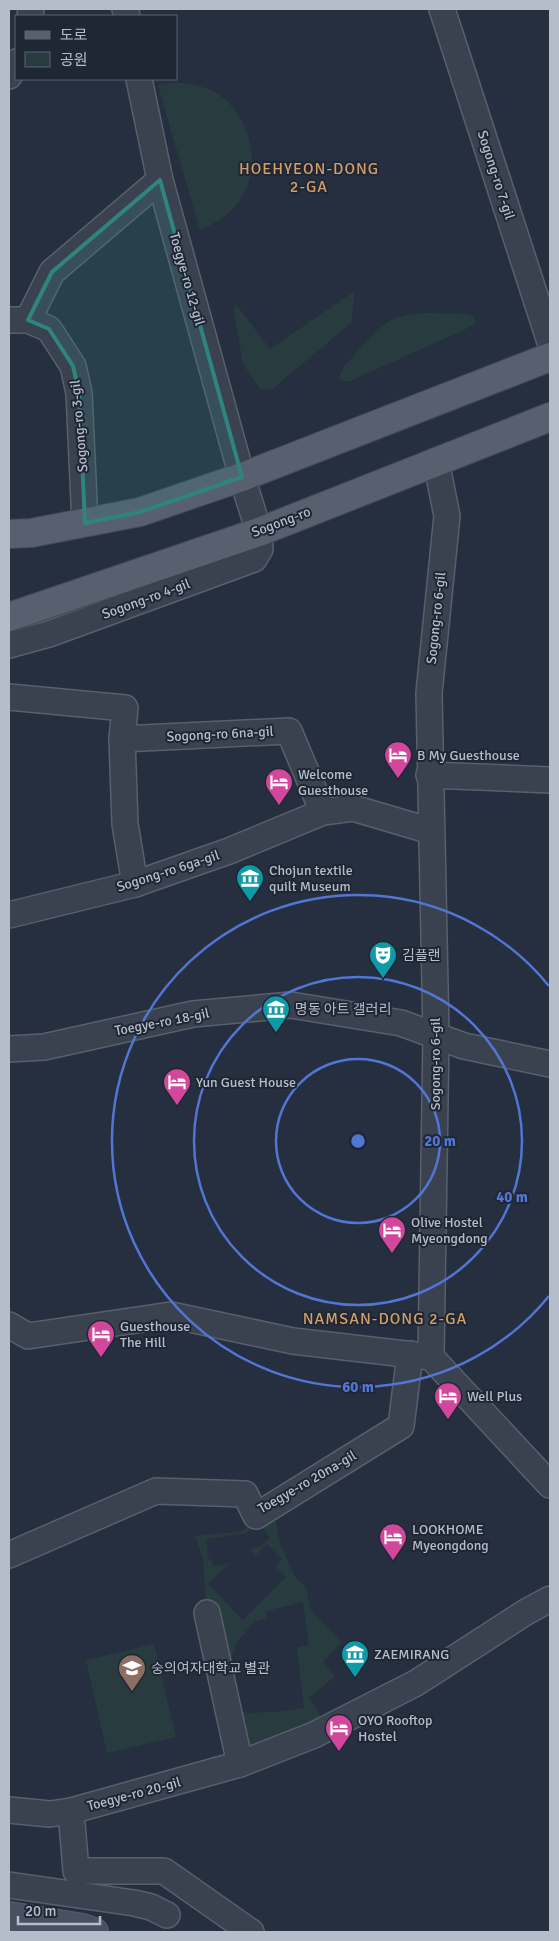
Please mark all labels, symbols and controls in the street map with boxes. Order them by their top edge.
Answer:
legend [15,15,178,80]
text: 도로 [60,26,88,44]
text: 공원 [60,51,88,69]
street label: Sogong-ro 7-gil [474,128,518,222]
district label: HOEHYEON-DONG 2-GA [239,159,379,197]
street label: Toegye-ro 12-gil [166,230,208,328]
street label: Sogong-ro 3-gil [66,379,92,473]
street label: Sogong-ro [249,503,313,541]
street label: Sogong-ro 6-gil [423,571,449,665]
street label: Sogong-ro 4-gil [100,575,192,623]
street label: Sogong-ro 6na-gil [166,723,274,745]
hotel icon: B My Guesthouse [383,740,413,779]
place label: B My Guesthouse [417,747,520,764]
place label: Welcome Guesthouse [298,766,368,799]
hotel icon: Welcome Guesthouse [264,767,294,806]
street label: Sogong-ro 6ga-gil [114,846,222,896]
place label: Chojun textile quilt Museum [269,862,353,895]
museum icon: Chojun textile quilt Museum [235,863,265,902]
theatre icon: 김플랜 [368,940,398,979]
place label: 김플랜 [402,947,441,964]
museum icon: 명동 아트 갤러리 [261,994,291,1033]
place label: 명동 아트 갤러리 [295,1001,391,1018]
street label: Toegye-ro 18-gil [113,1004,211,1040]
street label: Sogong-ro 6-gil [427,1018,444,1110]
hotel icon: Yun Guest House [162,1067,192,1106]
place label: Yun Guest House [196,1074,296,1091]
centre of rings [349,1132,367,1150]
text: 20 m [424,1132,456,1150]
text: 40 m [496,1188,528,1206]
place label: Olive Hostel Myeongdong [411,1214,488,1247]
hotel icon: Olive Hostel Myeongdong [377,1215,407,1254]
district label: NAMSAN-DONG 2-GA [303,1309,467,1329]
place label: Guesthouse The Hill [120,1318,190,1351]
hotel icon: Guesthouse The Hill [86,1319,116,1358]
text: 60 m [342,1378,374,1396]
hotel icon: Well Plus [433,1381,463,1420]
place label: Well Plus [467,1388,522,1405]
street label: Toegye-ro 20na-gil [255,1447,359,1517]
place label: LOOKHOME Myeongdong [412,1521,489,1554]
hotel icon: LOOKHOME Myeongdong [378,1522,408,1561]
museum icon: ZAEMIRANG [340,1639,370,1678]
place label: ZAEMIRANG [374,1646,449,1663]
school or university icon: 숭의여자대학교 별관 [117,1653,147,1692]
place label: 숭의여자대학교 별관 [151,1660,270,1677]
place label: OYO Rooftop Hostel [358,1712,432,1745]
hotel icon: OYO Rooftop Hostel [324,1713,354,1752]
street label: Toegye-ro 20-gil [85,1773,183,1815]
scale bar [18,1894,100,1926]
text: 20 m [25,1902,56,1920]

